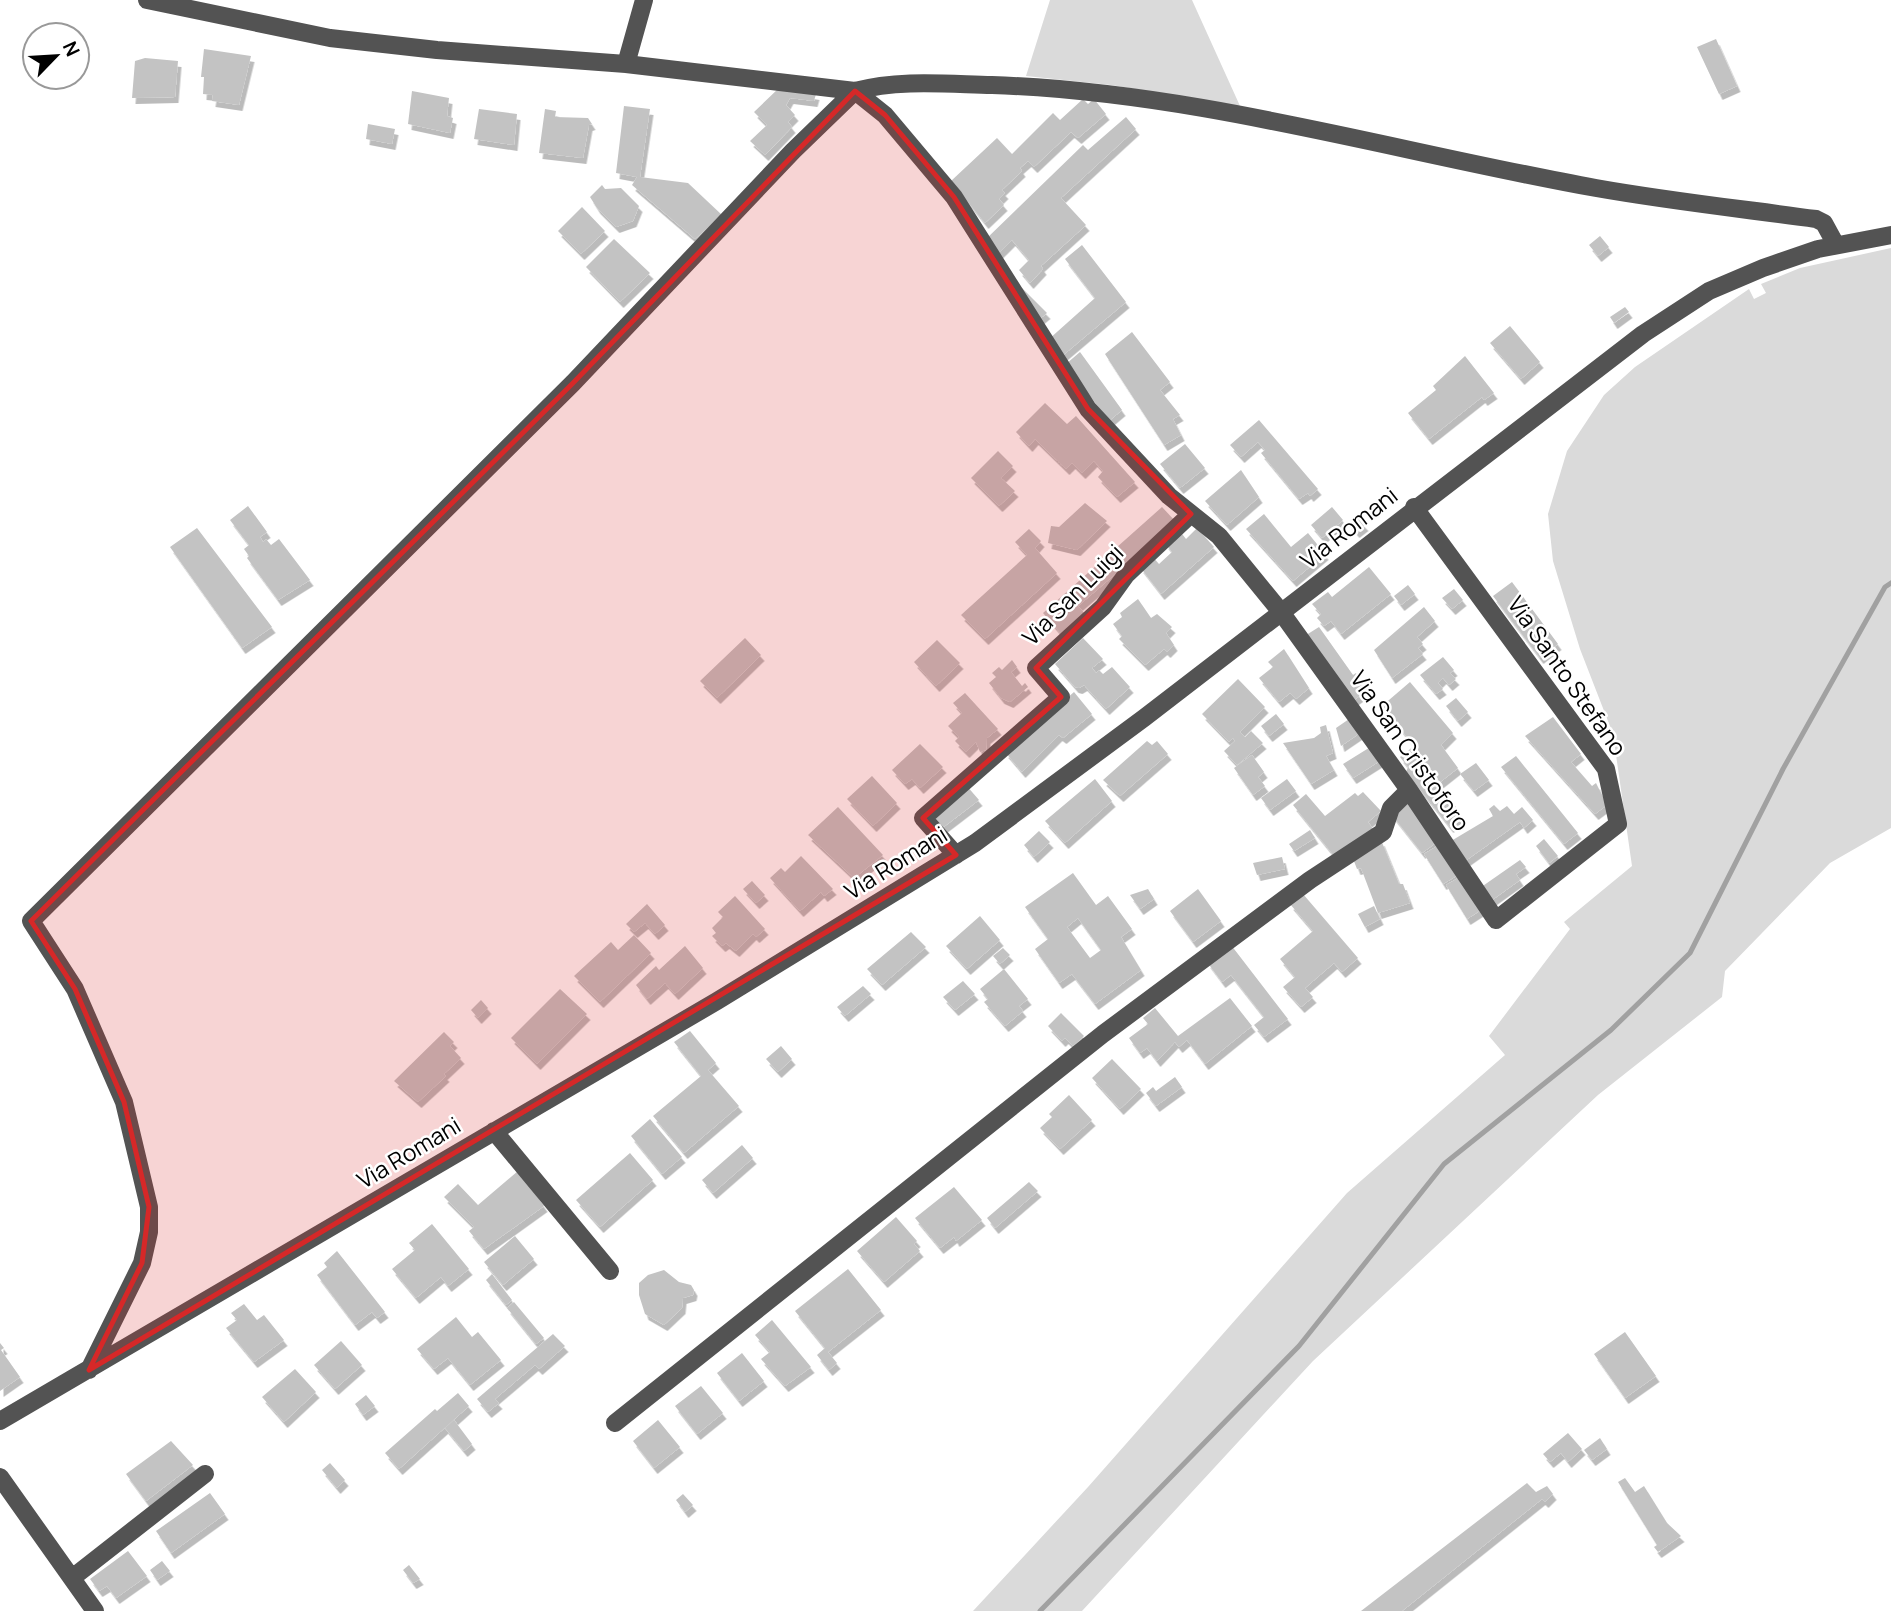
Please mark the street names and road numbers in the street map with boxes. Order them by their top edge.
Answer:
street label: Via Romani [1293,479,1404,575]
street label: Via San Luigi [1015,537,1130,652]
street label: Via Santo Stefano [1501,589,1635,762]
street label: Via San Cristoforo [1344,664,1478,837]
street label: Via Romani [838,818,953,906]
street label: Via Romani [351,1109,466,1196]

